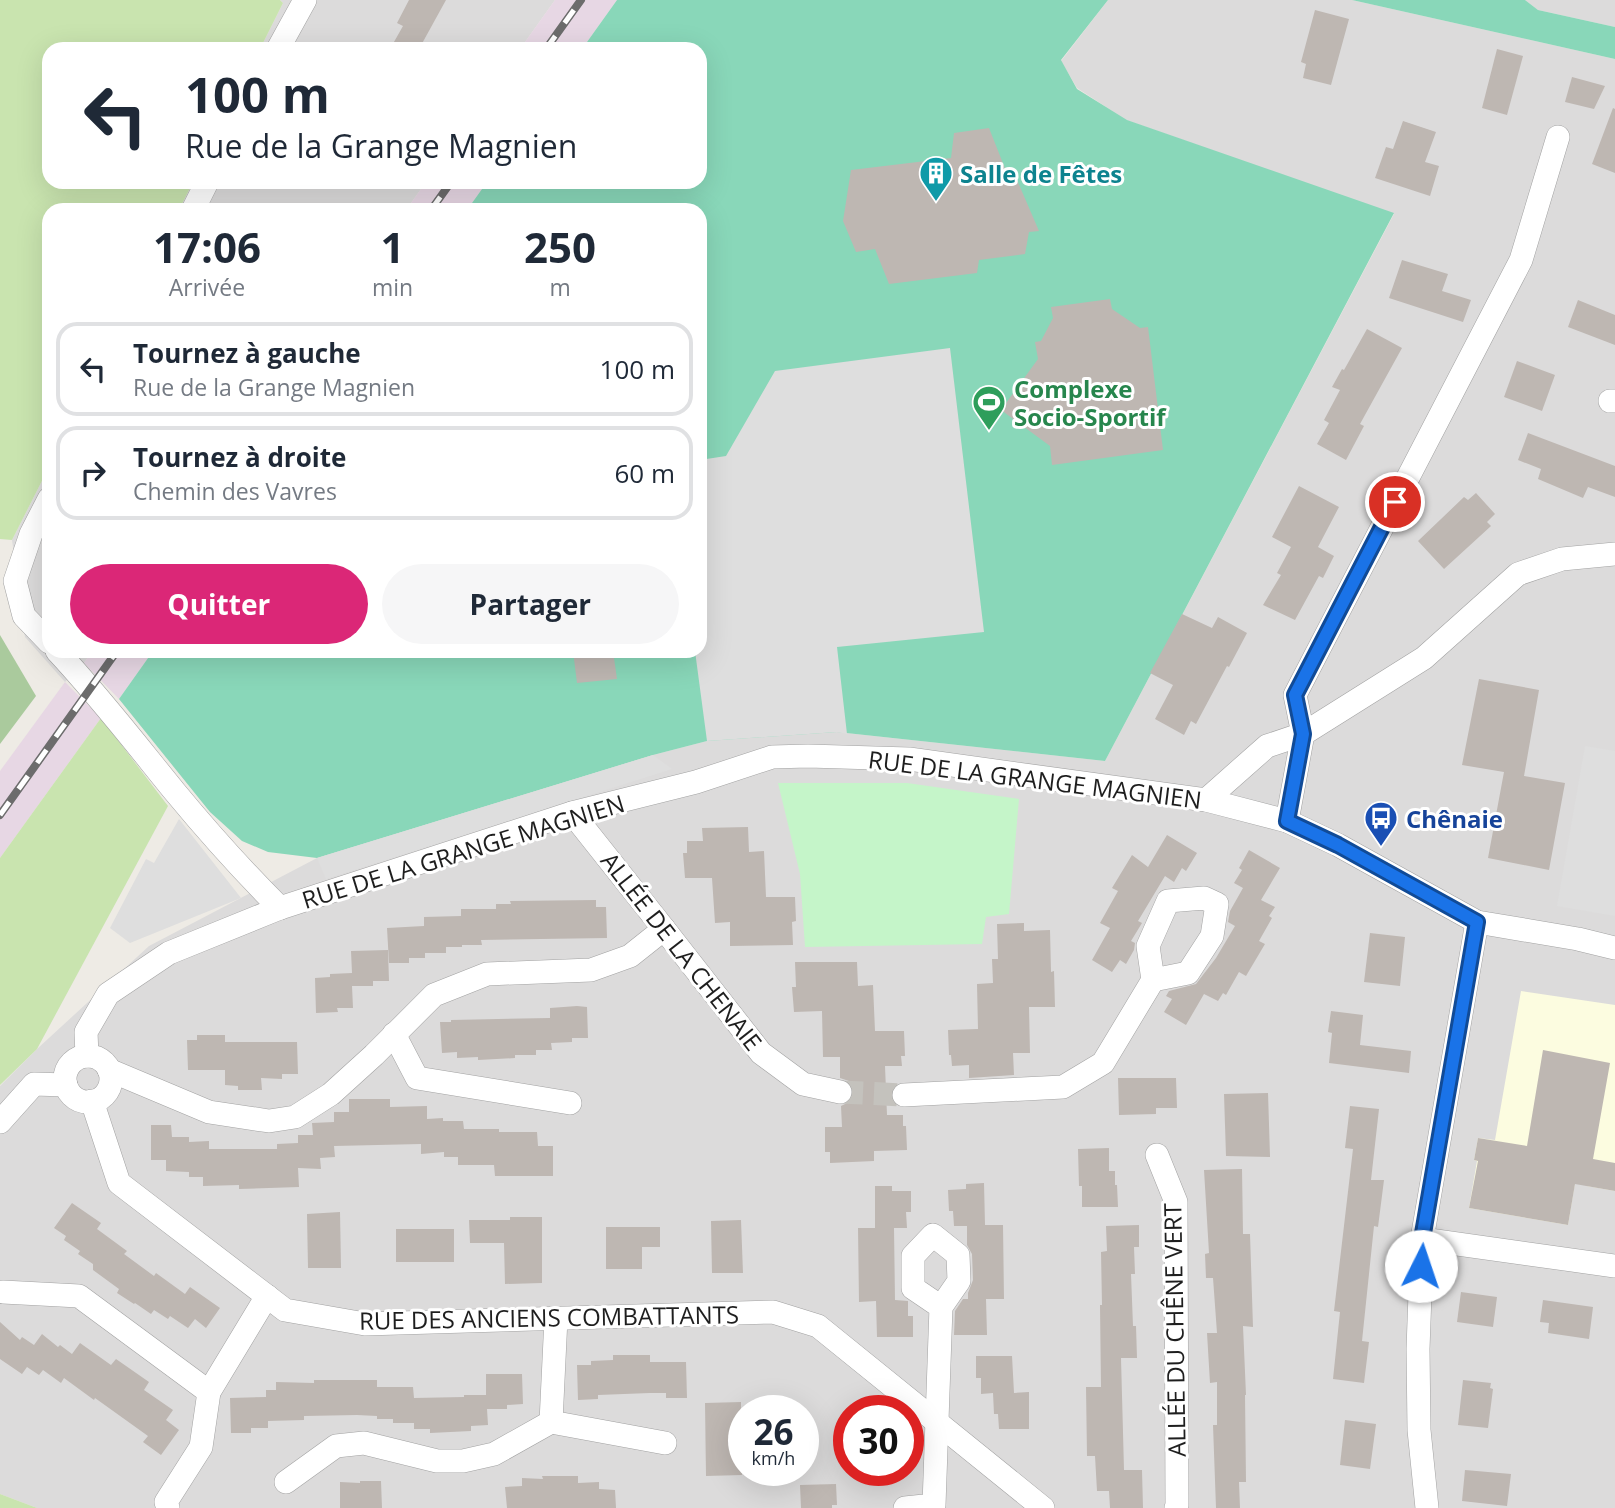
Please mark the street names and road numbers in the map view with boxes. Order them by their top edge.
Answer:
street label: RUE DE LA GRANGE MAGNIEN [866,742,1204,816]
street label: RUE DE LA GRANGE MAGNIEN [298,786,628,916]
street label: ALLÉE DE LA CHENAIE [594,845,770,1057]
street label: ALLÉE DU CHÊNE VERT [1155,1203,1193,1457]
street label: RUE DES ANCIENS COMBATTANTS [359,1297,739,1337]

